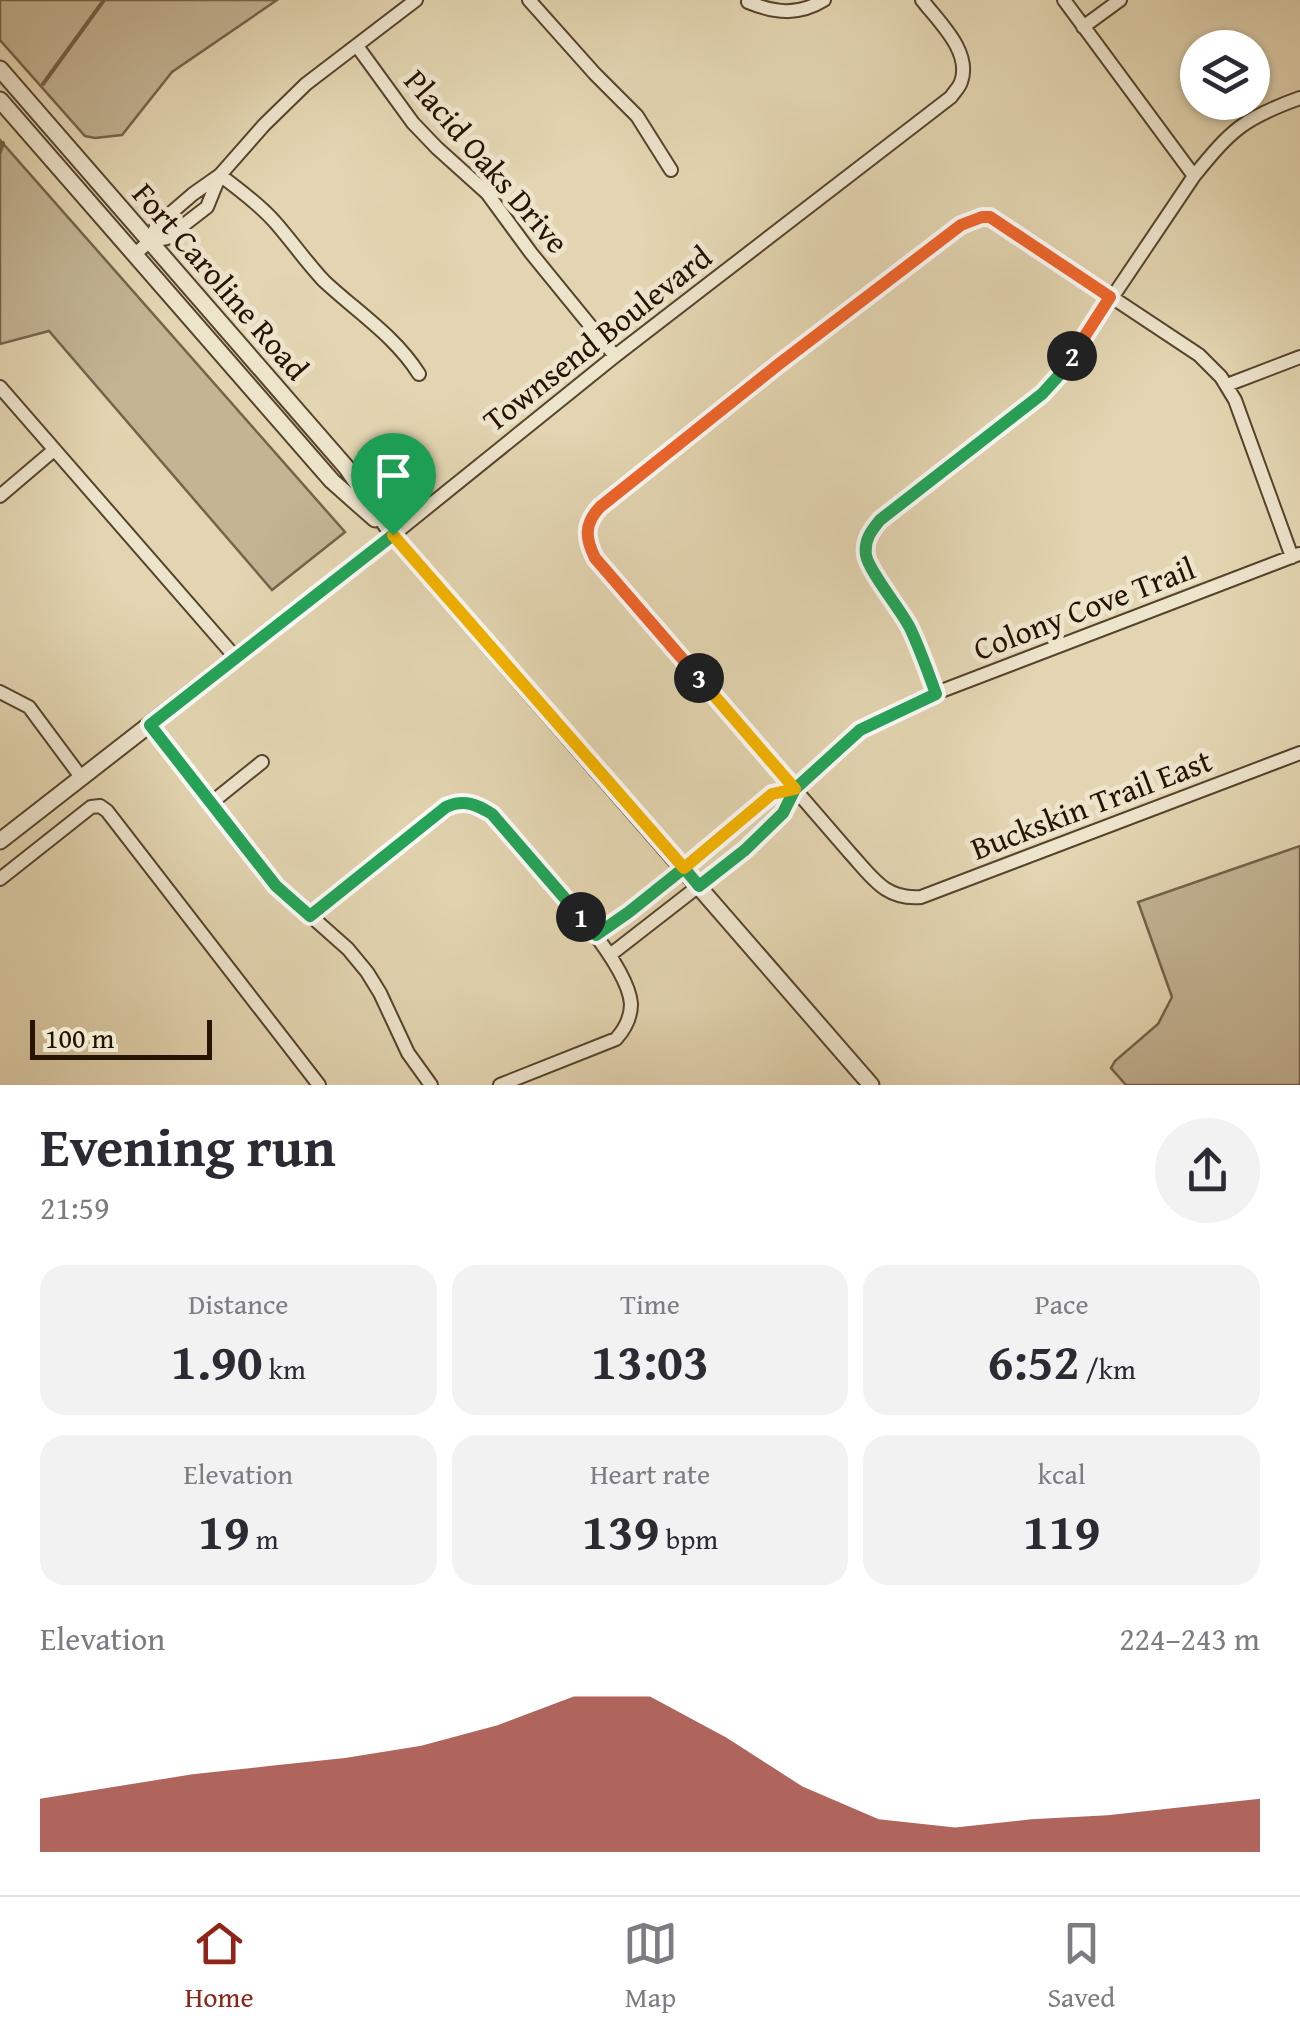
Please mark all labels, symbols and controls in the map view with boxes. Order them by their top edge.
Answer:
map controls [1180,30,1270,120]
button: layers [1180,30,1270,120]
street label: Placid Oaks Drive [393,58,581,264]
street label: Fort Caroline Road [122,172,320,390]
street label: Townsend Boulevard [473,234,721,442]
pin: 2 [1047,331,1097,381]
text: 2 [1065,335,1079,376]
pin [351,433,436,536]
icon: arrive [366,448,421,503]
street label: Colony Cove Trail [966,544,1202,672]
pin: 3 [674,653,724,703]
text: 3 [692,657,706,698]
street label: Buckskin Trail East [964,736,1218,872]
pin: 1 [556,892,606,942]
text: 1 [574,896,588,937]
scale bar [30,1015,212,1060]
text: 100 m [45,1017,114,1058]
text: Evening run [40,1106,336,1186]
button: share [1155,1118,1260,1223]
text: 21:59 [40,1184,109,1231]
text: Distance [188,1283,289,1324]
text: Time [620,1283,680,1324]
text: Pace [1035,1283,1089,1324]
text: 1.90 [171,1324,263,1397]
text: 13:03 [591,1324,709,1397]
text: 6:52 [987,1324,1079,1397]
text: km [263,1348,306,1389]
text: /km [1079,1348,1136,1389]
text: Elevation [184,1453,293,1494]
text: Heart rate [590,1453,710,1494]
text: kcal [1038,1453,1086,1494]
text: 19 [198,1494,250,1567]
text: 139 [582,1494,660,1567]
text: 119 [1023,1494,1101,1567]
text: m [250,1518,279,1559]
text: bpm [660,1518,718,1559]
text: Elevation [40,1615,165,1662]
text: 224–243 m [1119,1615,1260,1662]
tab: Home [185,1916,254,2017]
tab: Map [623,1916,678,2017]
tab: Saved [1047,1916,1115,2017]

